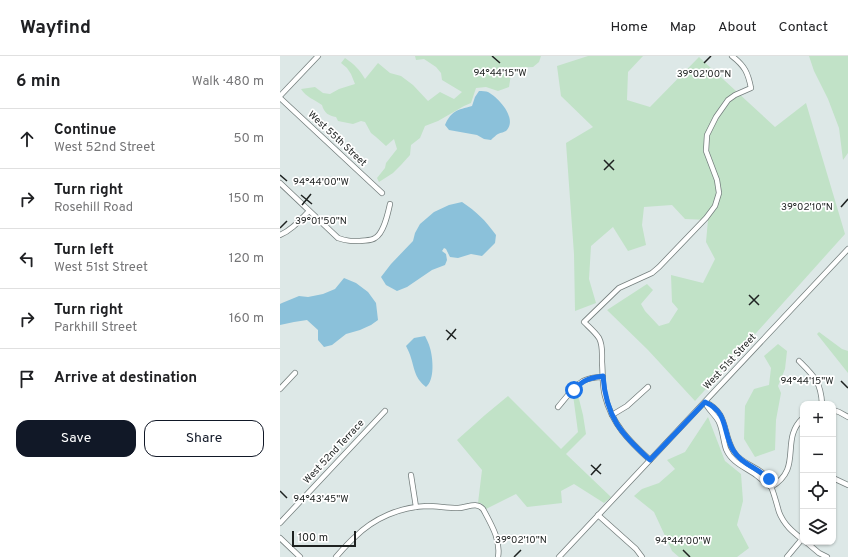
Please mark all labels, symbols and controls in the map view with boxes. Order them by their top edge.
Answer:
text: Wayfind [20,16,91,40]
text: Home [611,19,648,36]
text: Map [670,19,696,36]
text: About [718,19,757,36]
text: Contact [779,19,828,36]
text: 94°44'15"W [473,67,527,80]
text: 39°02'00"N [677,68,731,81]
text: 6 min [16,71,60,93]
text: Walk · 480 m [192,74,264,90]
street label: West 55th Street [305,108,369,170]
text: Continue [54,121,116,140]
icon: ahead [16,128,38,150]
text: 50 m [234,131,264,147]
text: West 52nd Street [54,140,155,156]
text: 94°44'00"W [293,176,349,189]
text: Turn right [54,181,123,200]
icon: right [16,188,38,210]
text: 150 m [229,191,264,207]
text: Rosehill Road [54,200,133,216]
text: 39°02'10"N [781,201,833,214]
text: 39°01'50"N [295,215,347,228]
text: Turn left [54,241,114,260]
icon: left [16,248,38,270]
text: 120 m [229,251,264,267]
text: West 51st Street [54,260,148,276]
text: Turn right [54,301,123,320]
icon: right [16,308,38,330]
text: 160 m [229,311,264,327]
text: Parkhill Street [54,320,137,336]
street label: West 51st Street [701,331,760,393]
icon: arrive [16,368,38,390]
text: Arrive at destination [54,369,197,388]
text: 94°44'15"W [780,375,834,388]
route start [565,381,583,399]
map controls [800,401,836,545]
button: + [800,401,836,437]
street label: West 52nd Terrace [301,417,367,487]
button: Save [16,420,136,457]
button: Share [144,420,264,457]
button: − [800,437,836,473]
route end [760,470,778,488]
button: locate [800,473,836,509]
text: 94°43'45"W [293,493,349,506]
button: layers [800,509,836,545]
scale bar [292,529,356,548]
text: 100 m [298,531,328,545]
text: 39°02'10"N [495,534,547,547]
text: 94°44'00"W [655,535,711,548]

